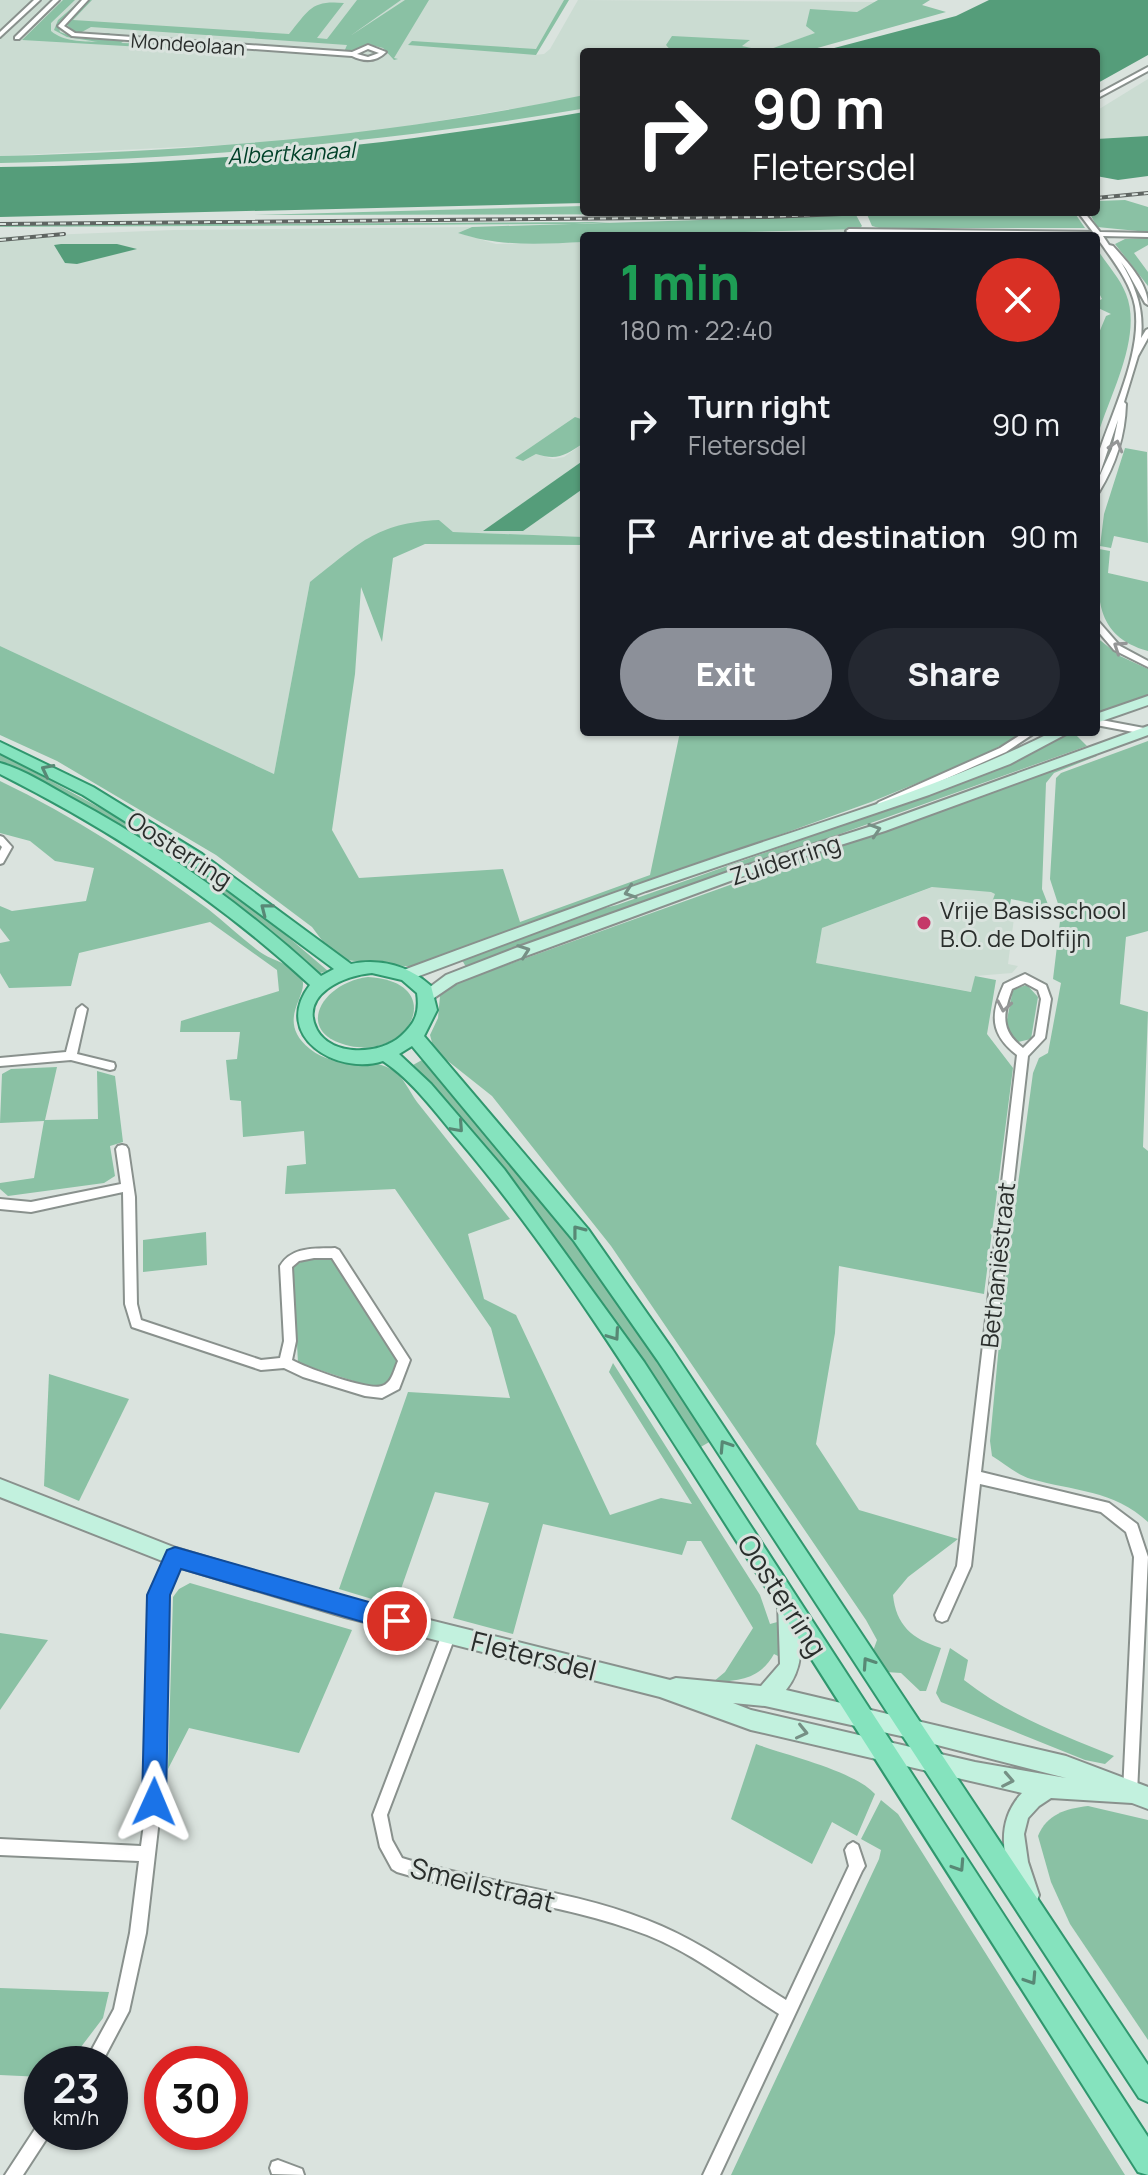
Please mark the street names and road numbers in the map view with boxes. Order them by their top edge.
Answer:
street label: Mondeolaan [130,27,246,61]
street label: Oosterring [121,803,239,895]
street label: Zuiderring [726,826,844,892]
street label: Bethaniëstraat [972,1180,1022,1350]
street label: Oosterring [729,1527,837,1663]
street label: Fletersdel [467,1621,601,1689]
street label: Smeilstraat [407,1848,559,1920]

